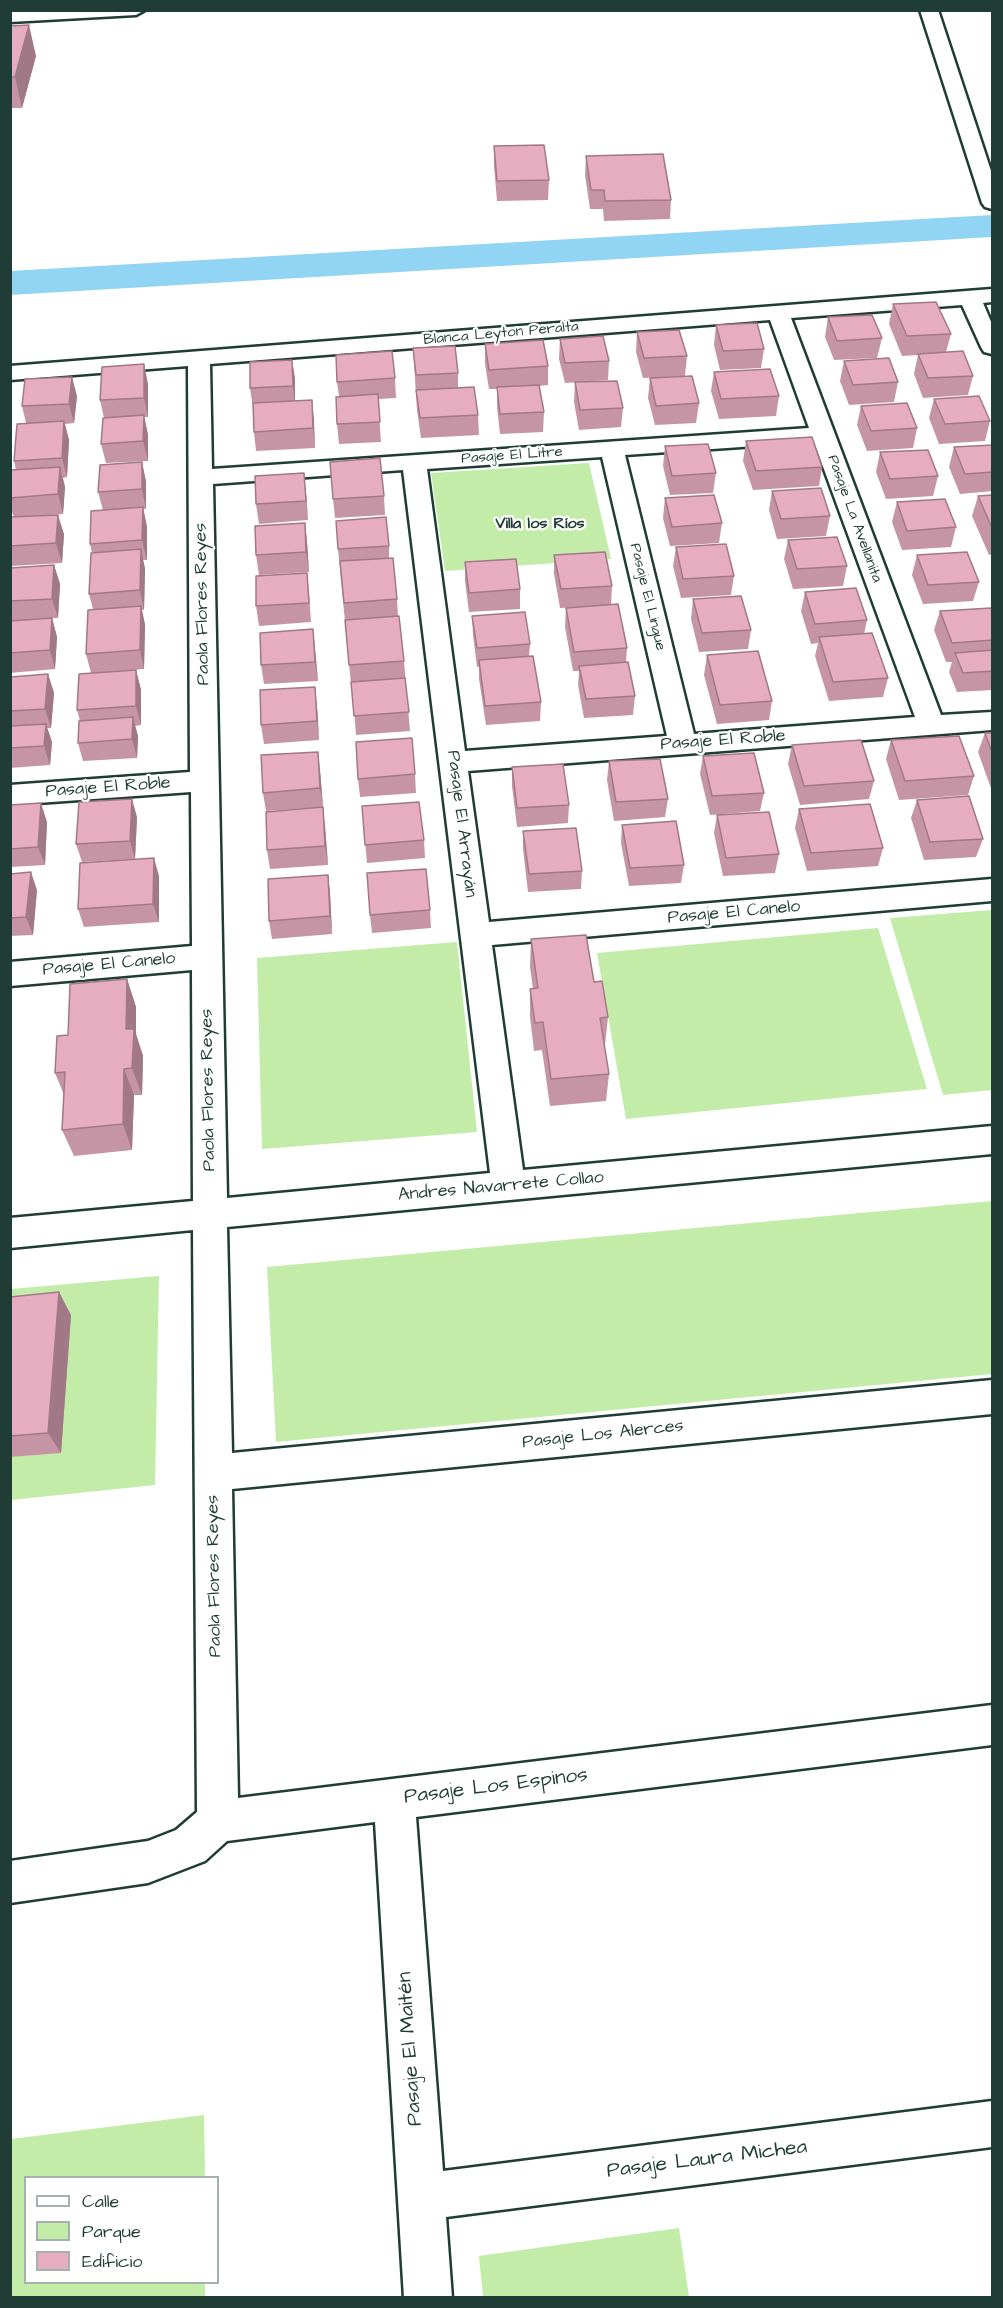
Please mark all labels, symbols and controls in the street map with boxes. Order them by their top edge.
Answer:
street label: Blanca Leyton Peralta [423,318,579,350]
street label: Pasaje El Litre [461,443,563,469]
street label: Pasaje La Avellanita [823,453,885,585]
district label: Villa los Ríos [496,515,584,535]
street label: Paola Flores Reyes [191,523,215,685]
street label: Pasaje El Lingue [625,541,669,653]
street label: Pasaje El Roble [660,726,786,756]
street label: Pasaje El Arrayán [441,749,481,899]
street label: Pasaje El Roble [45,773,171,803]
street label: Pasaje El Canelo [667,896,801,930]
street label: Pasaje El Canelo [42,948,176,982]
street label: Paola Flores Reyes [197,1009,221,1171]
street label: Andres Navarrete Collao [397,1167,605,1207]
street label: Pasaje Los Alerces [521,1416,685,1454]
street label: Paola Flores Reyes [203,1495,227,1657]
street label: Pasaje Los Espinos [403,1763,589,1811]
street label: Pasaje El Maitén [393,1971,429,2127]
street label: Pasaje Laura Michea [605,2135,809,2185]
legend [24,2176,219,2284]
text: Calle [82,2189,119,2214]
text: Parque [82,2219,141,2244]
text: Edificio [82,2249,142,2274]

